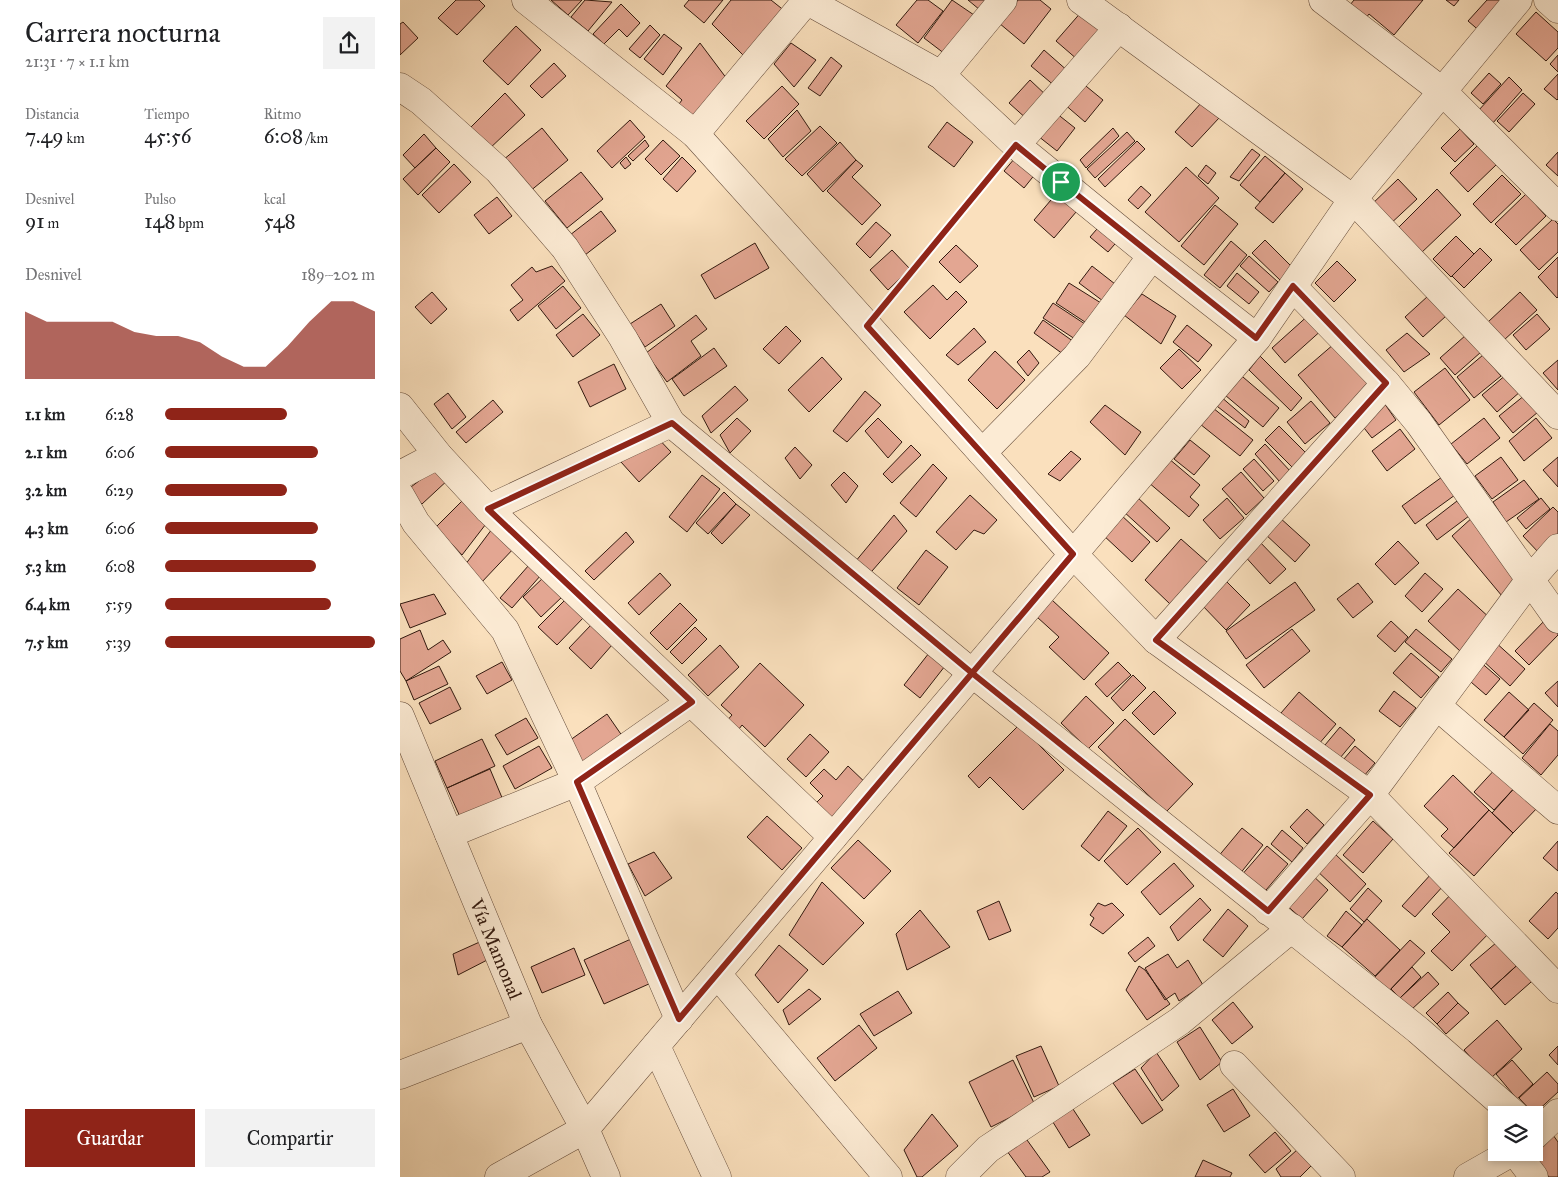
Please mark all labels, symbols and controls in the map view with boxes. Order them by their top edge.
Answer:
text: Carrera nocturna [25,15,220,50]
button: share [323,17,375,69]
text: 21:31 · 7 × 1.1 km [25,52,129,71]
text: Distancia [25,106,79,123]
text: Tiempo [144,106,189,123]
text: Ritmo [264,106,301,123]
text: 7.49 [25,123,63,149]
text: 45:56 [144,123,192,149]
text: 6:08 [264,123,303,149]
text: km [63,130,85,147]
text: /km [303,130,328,147]
pin [1040,161,1082,203]
icon: arrive [1047,168,1075,196]
text: Desnivel [25,191,74,208]
text: Pulso [144,191,176,208]
text: kcal [264,191,286,208]
text: 91 [25,208,44,234]
text: 148 [144,208,176,234]
text: 548 [264,208,296,234]
text: m [44,215,59,232]
text: bpm [176,215,204,232]
text: Desnivel [25,265,81,284]
text: 189–202 m [301,265,375,284]
text: 1.1 km [25,405,65,424]
text: 6:28 [105,405,134,424]
text: 2.1 km [25,443,67,462]
text: 6:06 [105,443,135,462]
text: 3.2 km [25,481,67,500]
text: 6:29 [105,481,134,500]
text: 4.3 km [25,519,68,538]
text: 6:06 [105,519,135,538]
text: 5.3 km [25,557,66,576]
text: 6:08 [105,557,135,576]
text: 6.4 km [25,595,70,614]
text: 5:59 [105,595,133,614]
text: 7.5 km [25,633,68,652]
text: 5:39 [105,633,131,652]
street label: Vía Mamonal [465,894,528,1003]
map controls [1488,1106,1543,1161]
button: layers [1488,1106,1543,1161]
button: Guardar [25,1109,195,1167]
button: Compartir [205,1109,375,1167]

